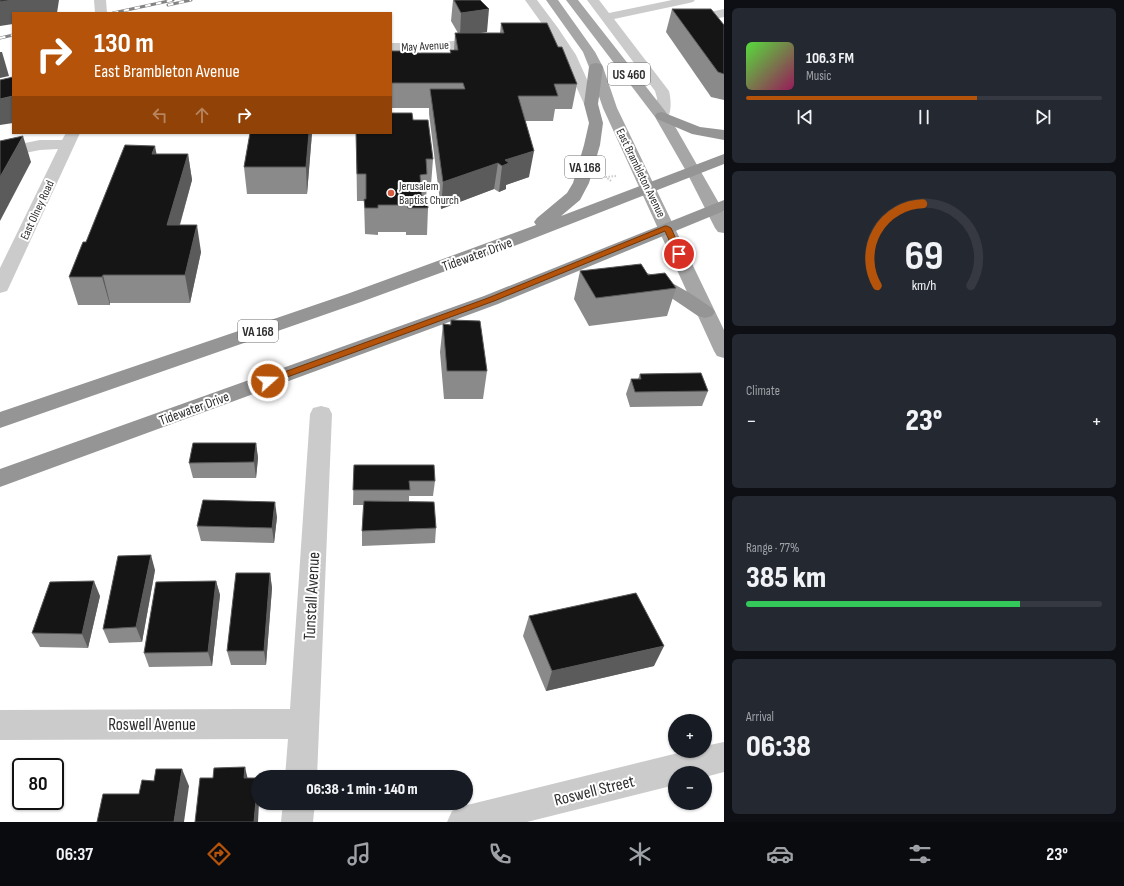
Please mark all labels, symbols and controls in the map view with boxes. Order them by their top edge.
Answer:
text: 130 m [94,27,154,60]
icon: right [28,28,80,80]
street label: May Avenue [401,38,449,55]
text: 106.3 FM [806,49,854,68]
text: East Brambleton Avenue [94,61,240,82]
road number: US 460 [608,63,650,85]
text: Music [806,68,831,84]
icon: left [149,104,171,126]
icon: ahead [191,104,213,126]
icon: right [233,104,255,126]
icon: previous [794,106,816,128]
icon: pause [913,106,935,128]
icon: next [1032,106,1054,128]
street label: East Brambleton Avenue [613,126,669,220]
road number: VA 168 [565,156,605,178]
street label: East Olney Road [17,178,58,242]
place label: Jerusalem Baptist Church [398,179,459,208]
marker: Jerusalem Baptist Church [386,188,396,198]
text: 69 [904,232,944,281]
street label: Tidewater Drive [440,234,514,275]
pin [662,237,696,271]
icon: arrive [668,243,690,265]
text: km/h [912,277,936,294]
road number: VA 168 [238,320,278,342]
position arrow [247,360,289,402]
text: Climate [746,383,780,399]
street label: Tidewater Drive [157,388,231,429]
text: 23° [906,403,942,439]
text: − [746,408,757,435]
text: + [1091,408,1102,435]
text: Range · 77% [746,540,799,556]
street label: Tunstall Avenue [300,551,324,641]
text: 385 km [746,560,826,596]
text: Arrival [746,709,774,725]
map controls [668,714,712,810]
button: + [668,714,712,758]
street label: Roswell Avenue [108,715,196,735]
text: 06:38 [746,729,811,765]
speed limit sign: 80 [12,758,64,810]
button: − [668,766,712,810]
street label: Roswell Street [552,771,636,811]
text: 06:38 · 1 min · 140 m [306,780,418,799]
icon: directions [205,840,233,868]
icon: music [345,840,373,868]
icon: phone [486,840,514,868]
icon: climate [626,840,654,868]
icon: car [766,840,794,868]
icon: filters [906,840,934,868]
text: 06:37 [56,844,93,865]
text: 23° [1046,844,1068,865]

